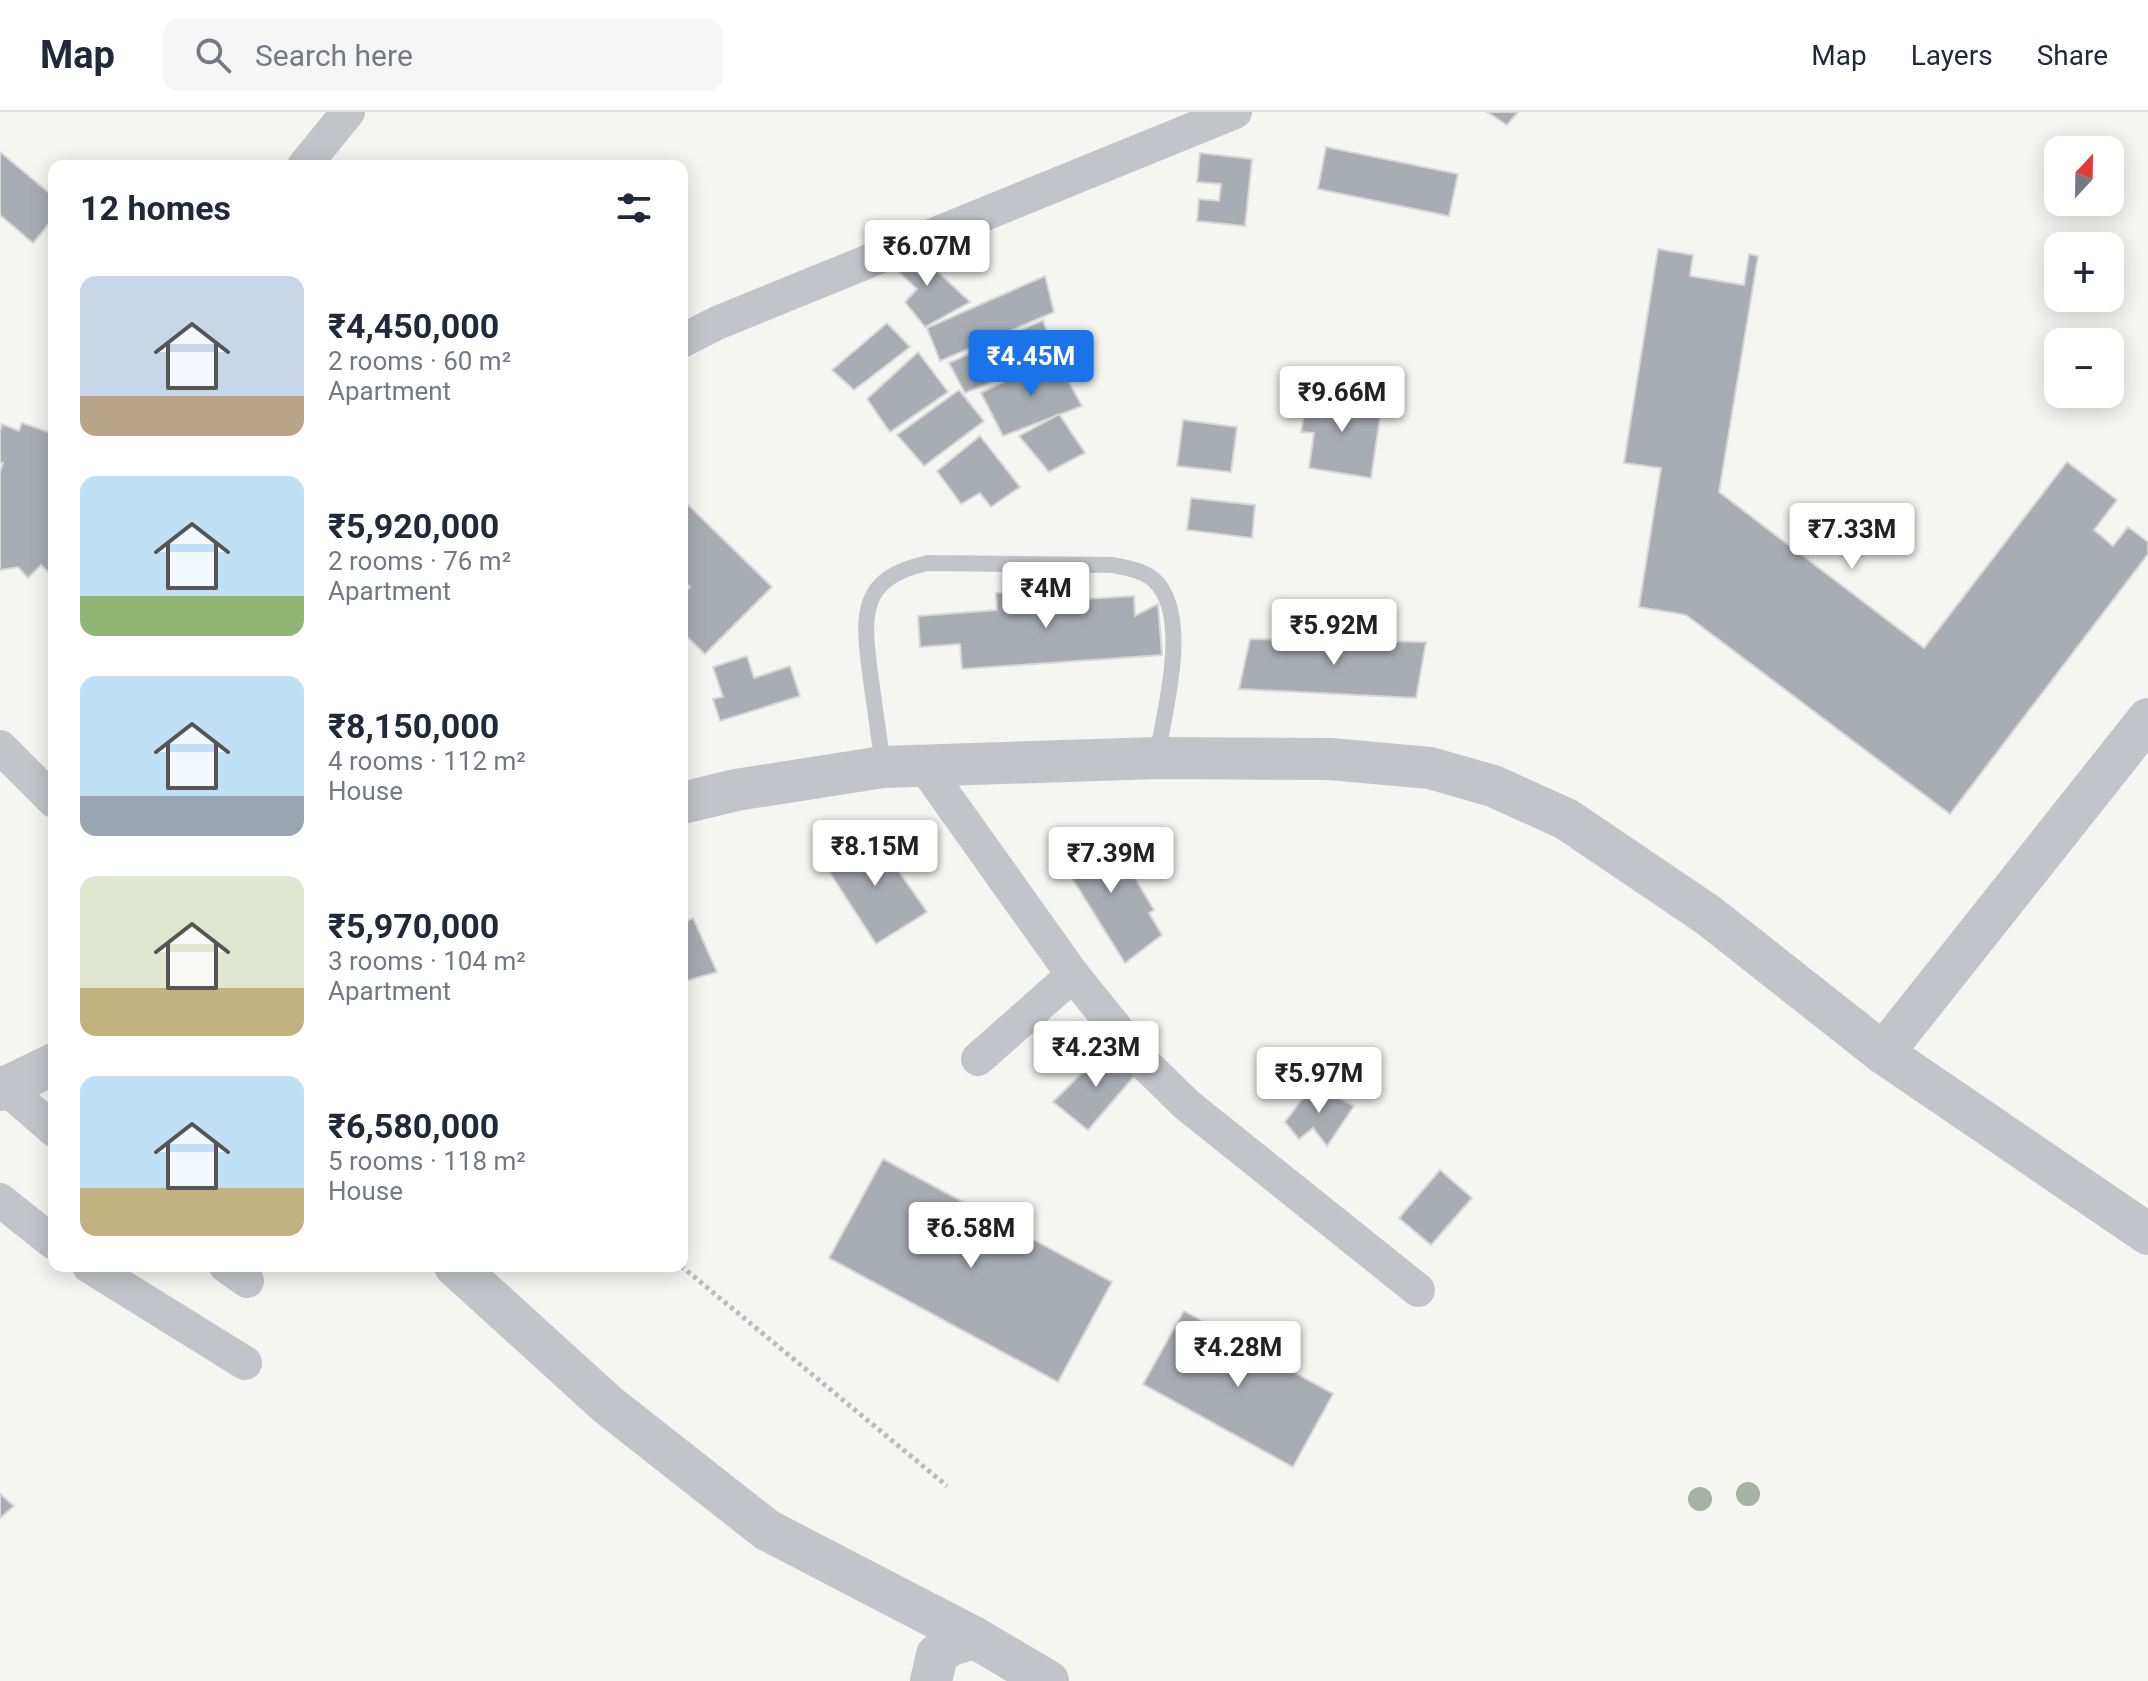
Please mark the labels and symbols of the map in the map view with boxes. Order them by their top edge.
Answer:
north arrow [2044,136,2124,216]
pin: ₹6.07M [862,220,992,288]
pin: ₹4.45M [966,330,1096,398]
pin: ₹9.66M [1277,366,1407,434]
pin: ₹7.33M [1787,503,1917,571]
pin: ₹4M [1007,562,1085,630]
pin: ₹5.92M [1269,599,1399,667]
pin: ₹8.15M [810,820,940,888]
pin: ₹7.39M [1046,827,1176,895]
pin: ₹4.23M [1031,1021,1161,1089]
pin: ₹5.97M [1254,1047,1384,1115]
pin: ₹6.58M [906,1202,1036,1270]
pin: ₹4.28M [1173,1321,1303,1389]

